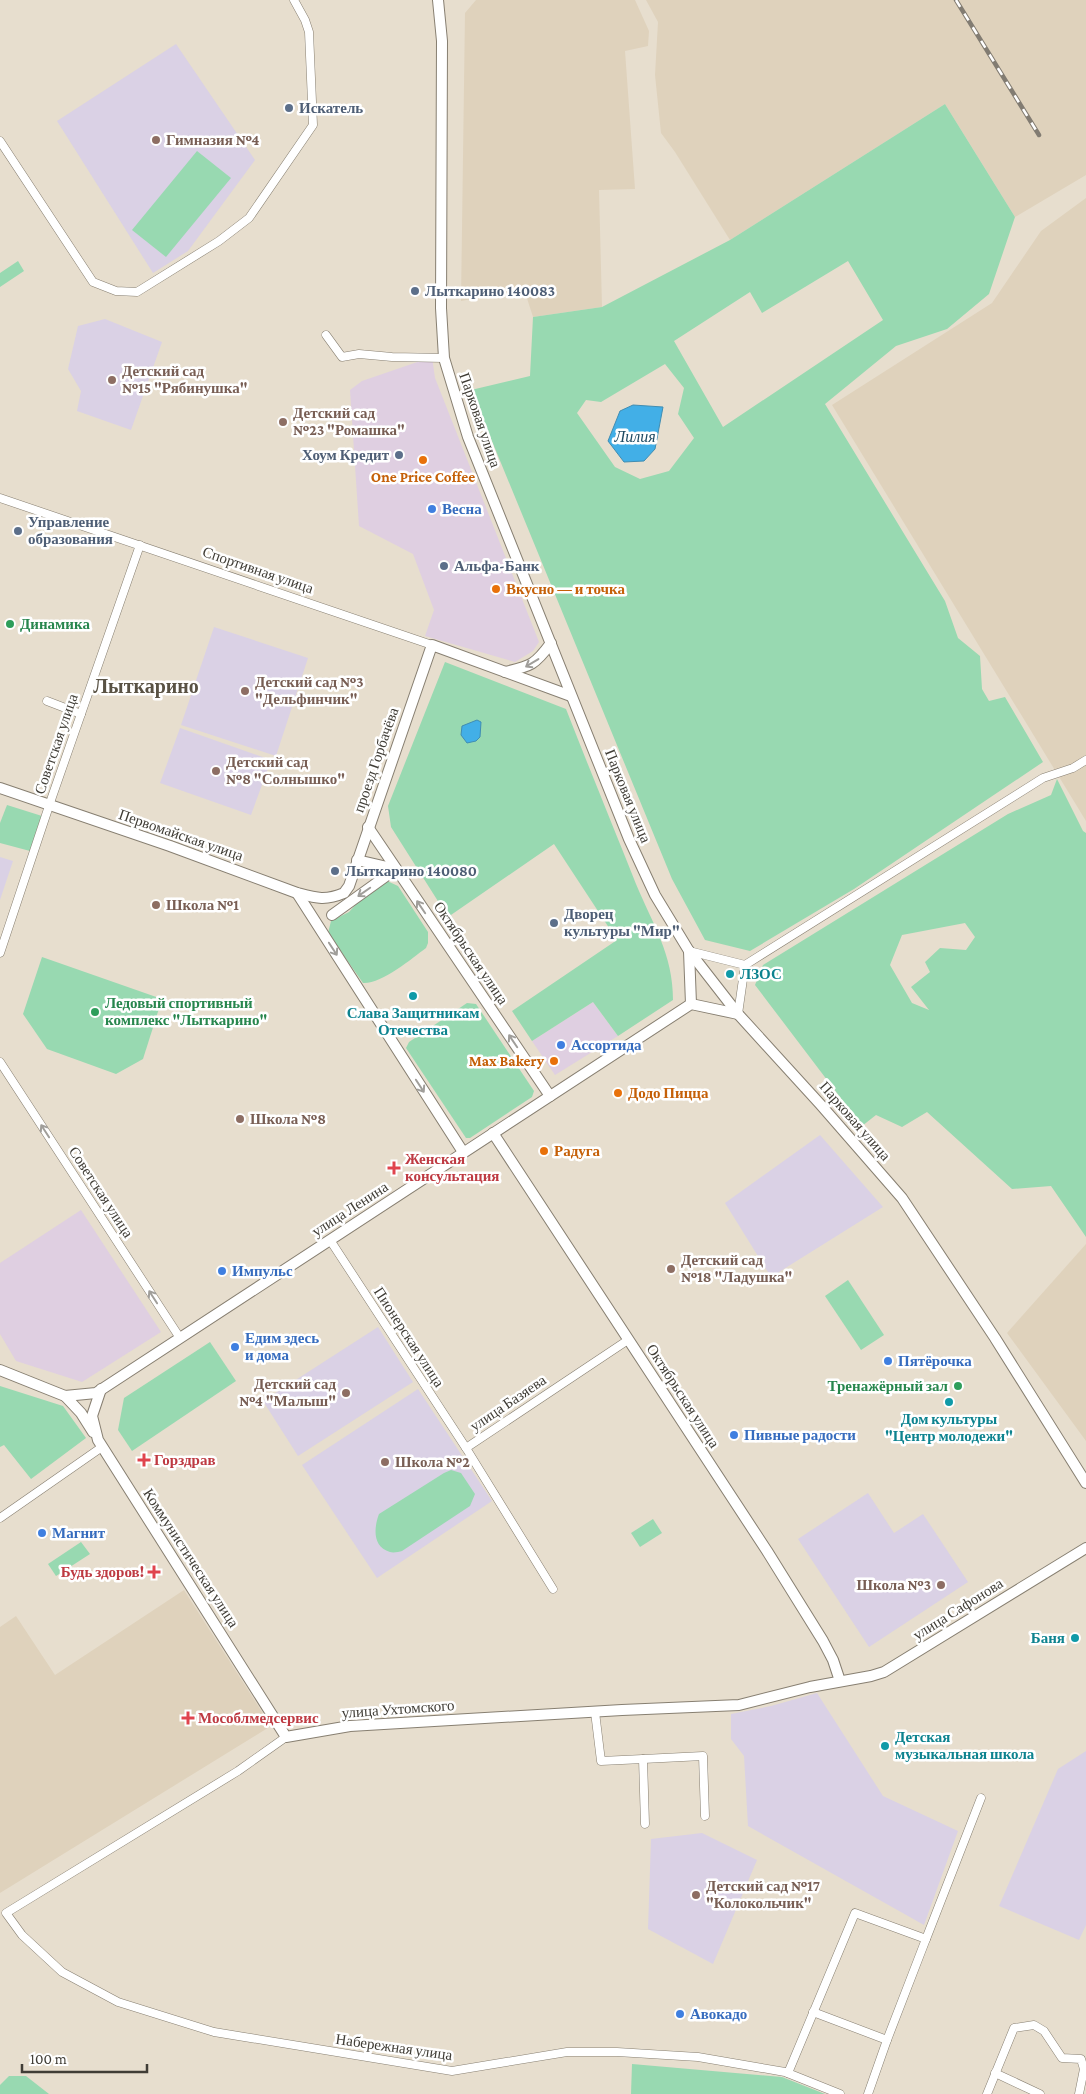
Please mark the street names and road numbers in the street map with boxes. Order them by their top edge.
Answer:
street label: Парковая улица [456,370,504,470]
street label: Спортивная улица [201,544,316,597]
street label: Советская улица [31,691,81,796]
street label: проезд Горбачёва [351,705,402,815]
street label: Парковая улица [602,747,654,845]
street label: Первомайская улица [117,806,246,864]
street label: Октябрьская улица [431,899,511,1008]
street label: Парковая улица [816,1078,894,1164]
street label: Советская улица [66,1144,136,1241]
street label: улица Ленина [309,1178,391,1239]
street label: Пионерская улица [371,1284,447,1390]
street label: Октябрьская улица [644,1341,723,1451]
street label: улица Базяева [467,1372,549,1434]
street label: Коммунистическая улица [140,1486,242,1631]
street label: улица Сафонова [910,1575,1006,1643]
street label: улица Ухтомского [341,1697,455,1721]
street label: Набережная улица [335,2031,454,2063]

